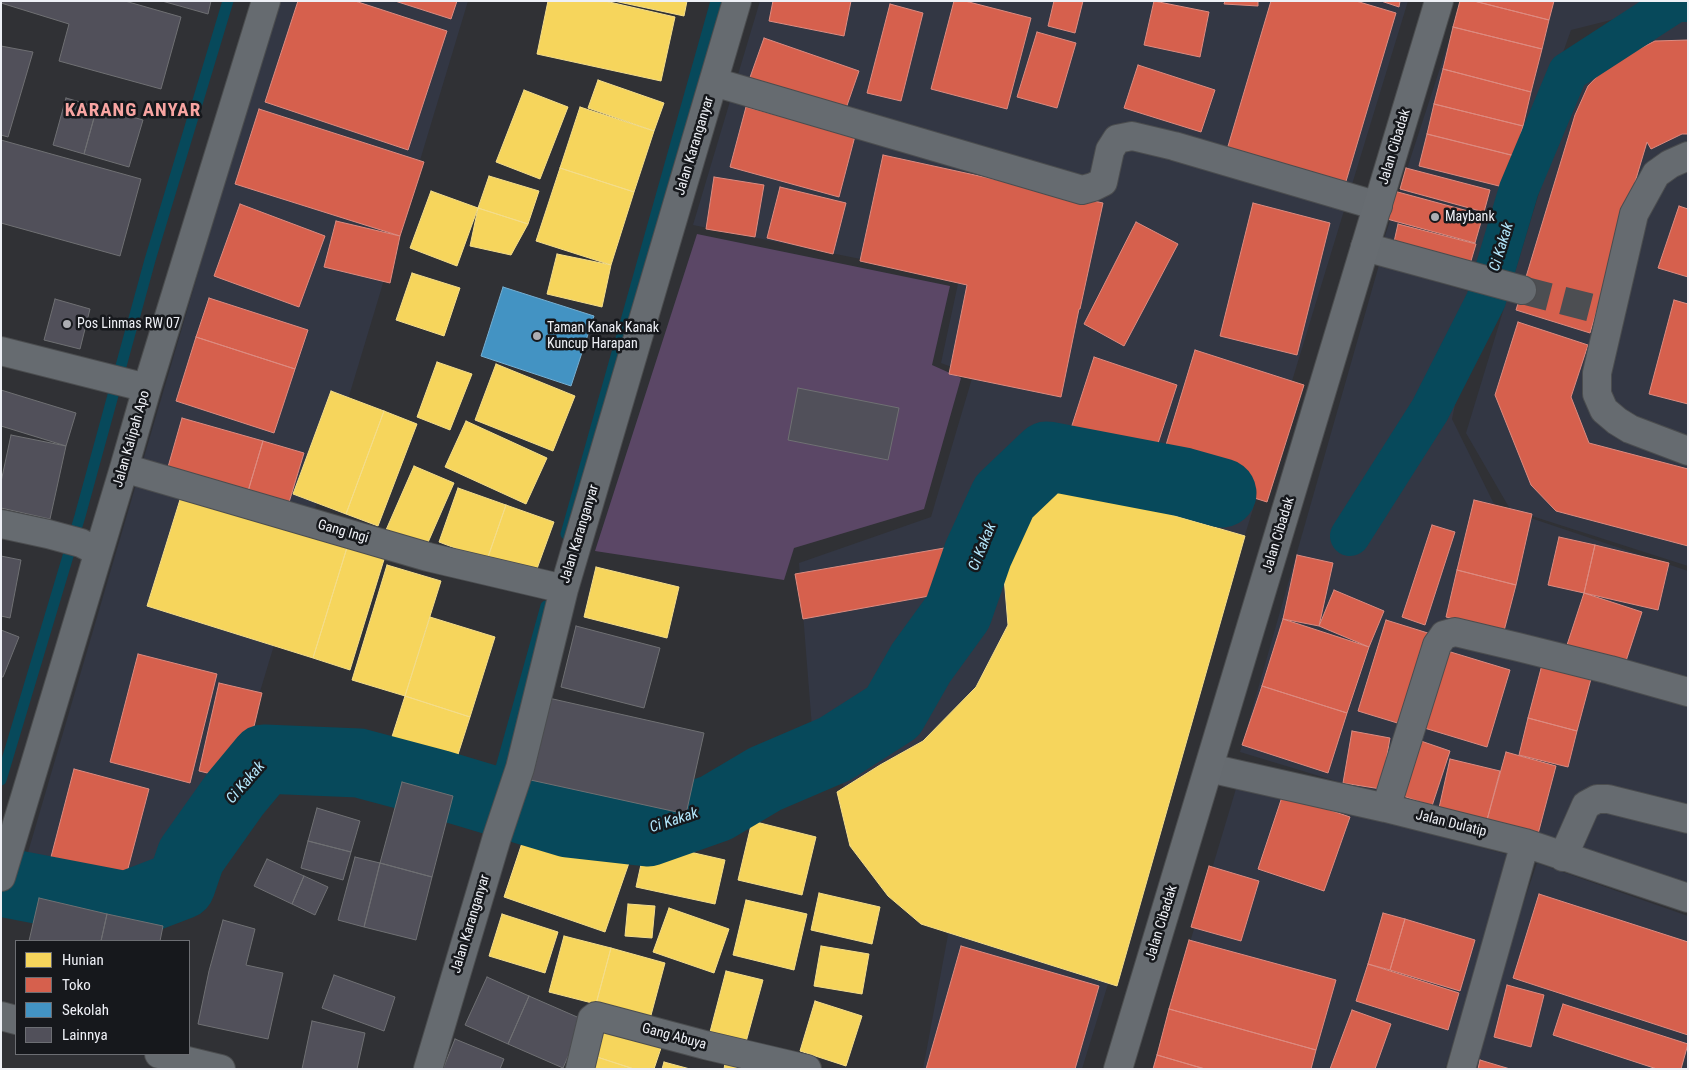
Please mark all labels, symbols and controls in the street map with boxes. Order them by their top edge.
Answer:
street label: Jalan Karanganyar [672,95,718,197]
district label: KARANG ANYAR [63,100,203,122]
street label: Jalan Cibadak [1376,107,1414,187]
place label: Maybank [1445,209,1495,225]
marker: Maybank [1429,211,1441,223]
water label: Ci Kakak [1486,220,1518,274]
place label: Pos Linmas RW 07 [77,316,180,332]
marker: Pos Linmas RW 07 [61,318,73,330]
place label: Taman Kanak Kanak Kuncup Harapan [547,320,659,352]
marker: Taman Kanak Kanak Kuncup Harapan [531,330,543,342]
street label: Jalan Kalipah Apo [110,389,154,489]
street label: Jalan Karanganyar [557,483,603,585]
street label: Jalan Cibadak [1260,495,1298,575]
street label: Gang Ingi [316,517,370,547]
water label: Ci Kakak [965,520,1001,574]
water label: Ci Kakak [223,758,269,808]
water label: Ci Kakak [647,805,701,837]
street label: Jalan Dulatip [1414,807,1488,841]
street label: Jalan Karanganyar [448,873,494,975]
street label: Jalan Cibadak [1143,883,1181,963]
legend [15,940,190,1055]
text: Hunian [62,951,104,969]
text: Toko [62,976,91,994]
text: Sekolah [62,1001,109,1019]
street label: Gang Abuya [640,1020,708,1054]
text: Lainnya [62,1026,108,1044]

